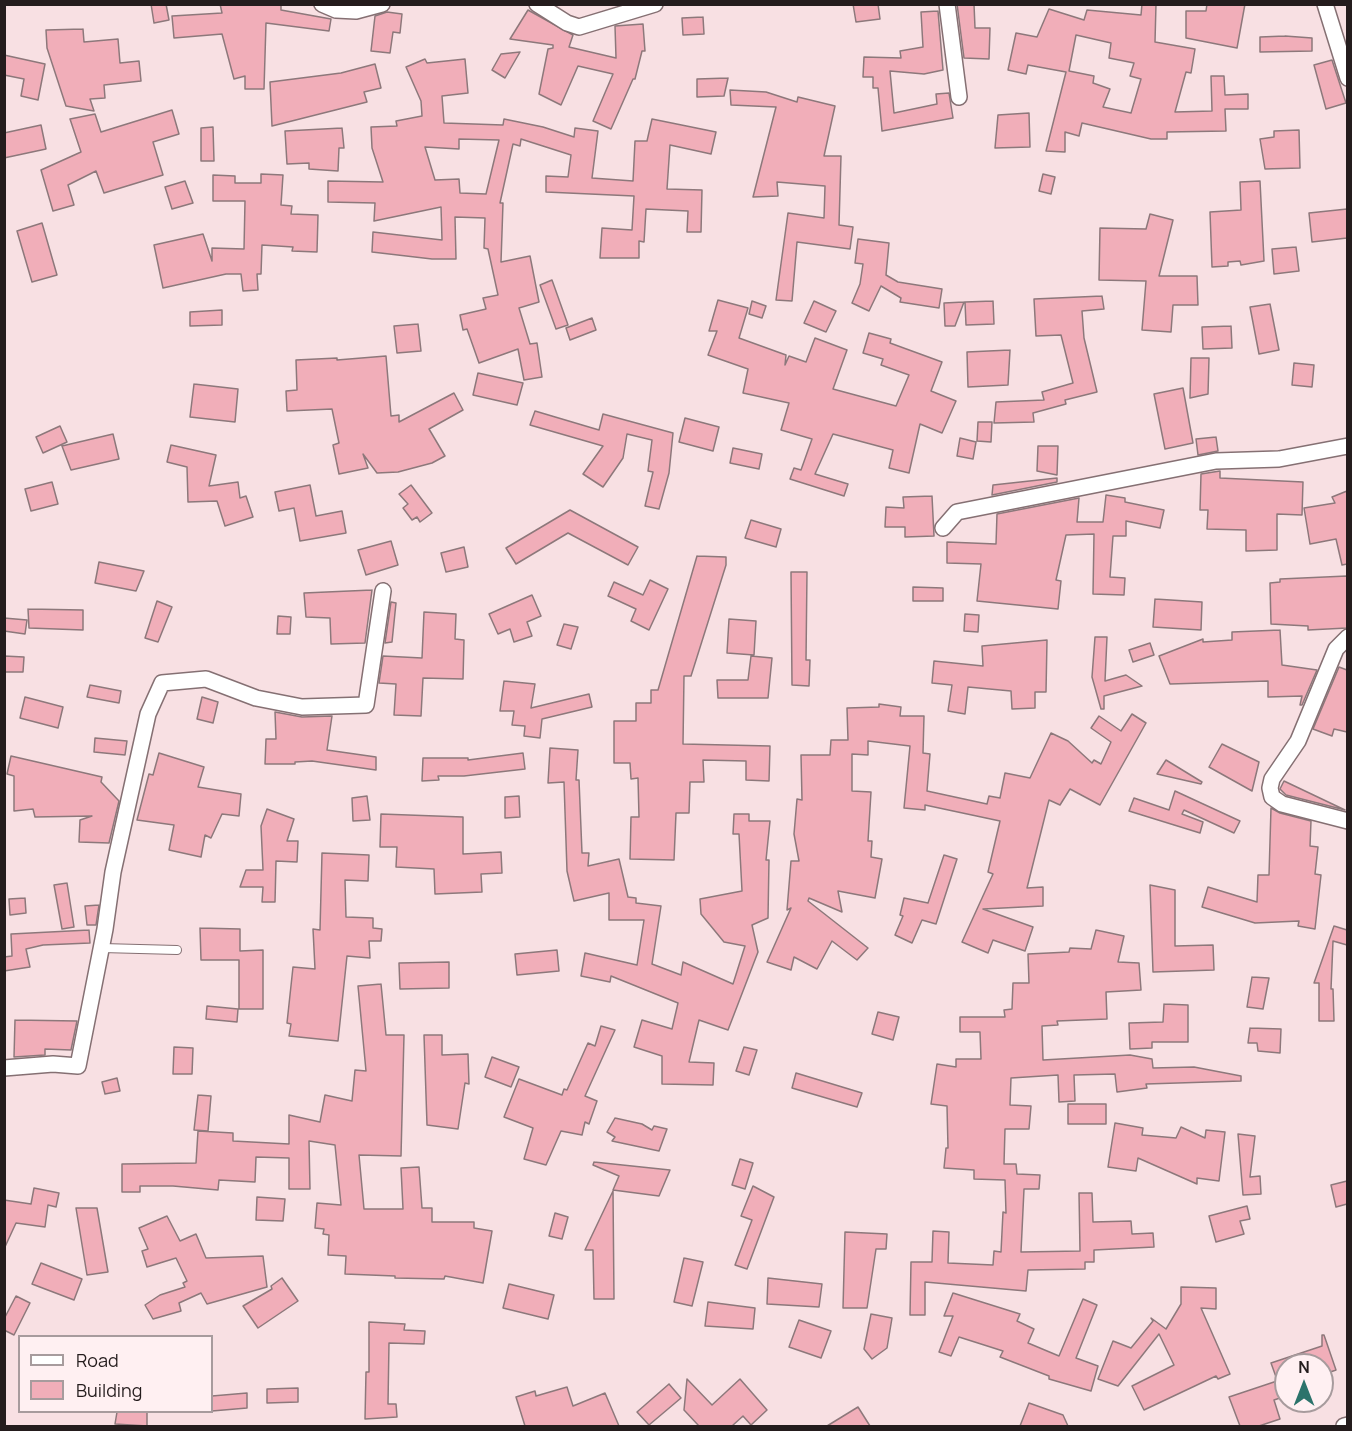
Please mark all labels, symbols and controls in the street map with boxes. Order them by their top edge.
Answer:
legend [18,1335,213,1413]
text: Road [76,1348,119,1372]
north arrow [1274,1353,1334,1413]
text: N [1298,1356,1310,1378]
text: Building [76,1378,142,1402]

